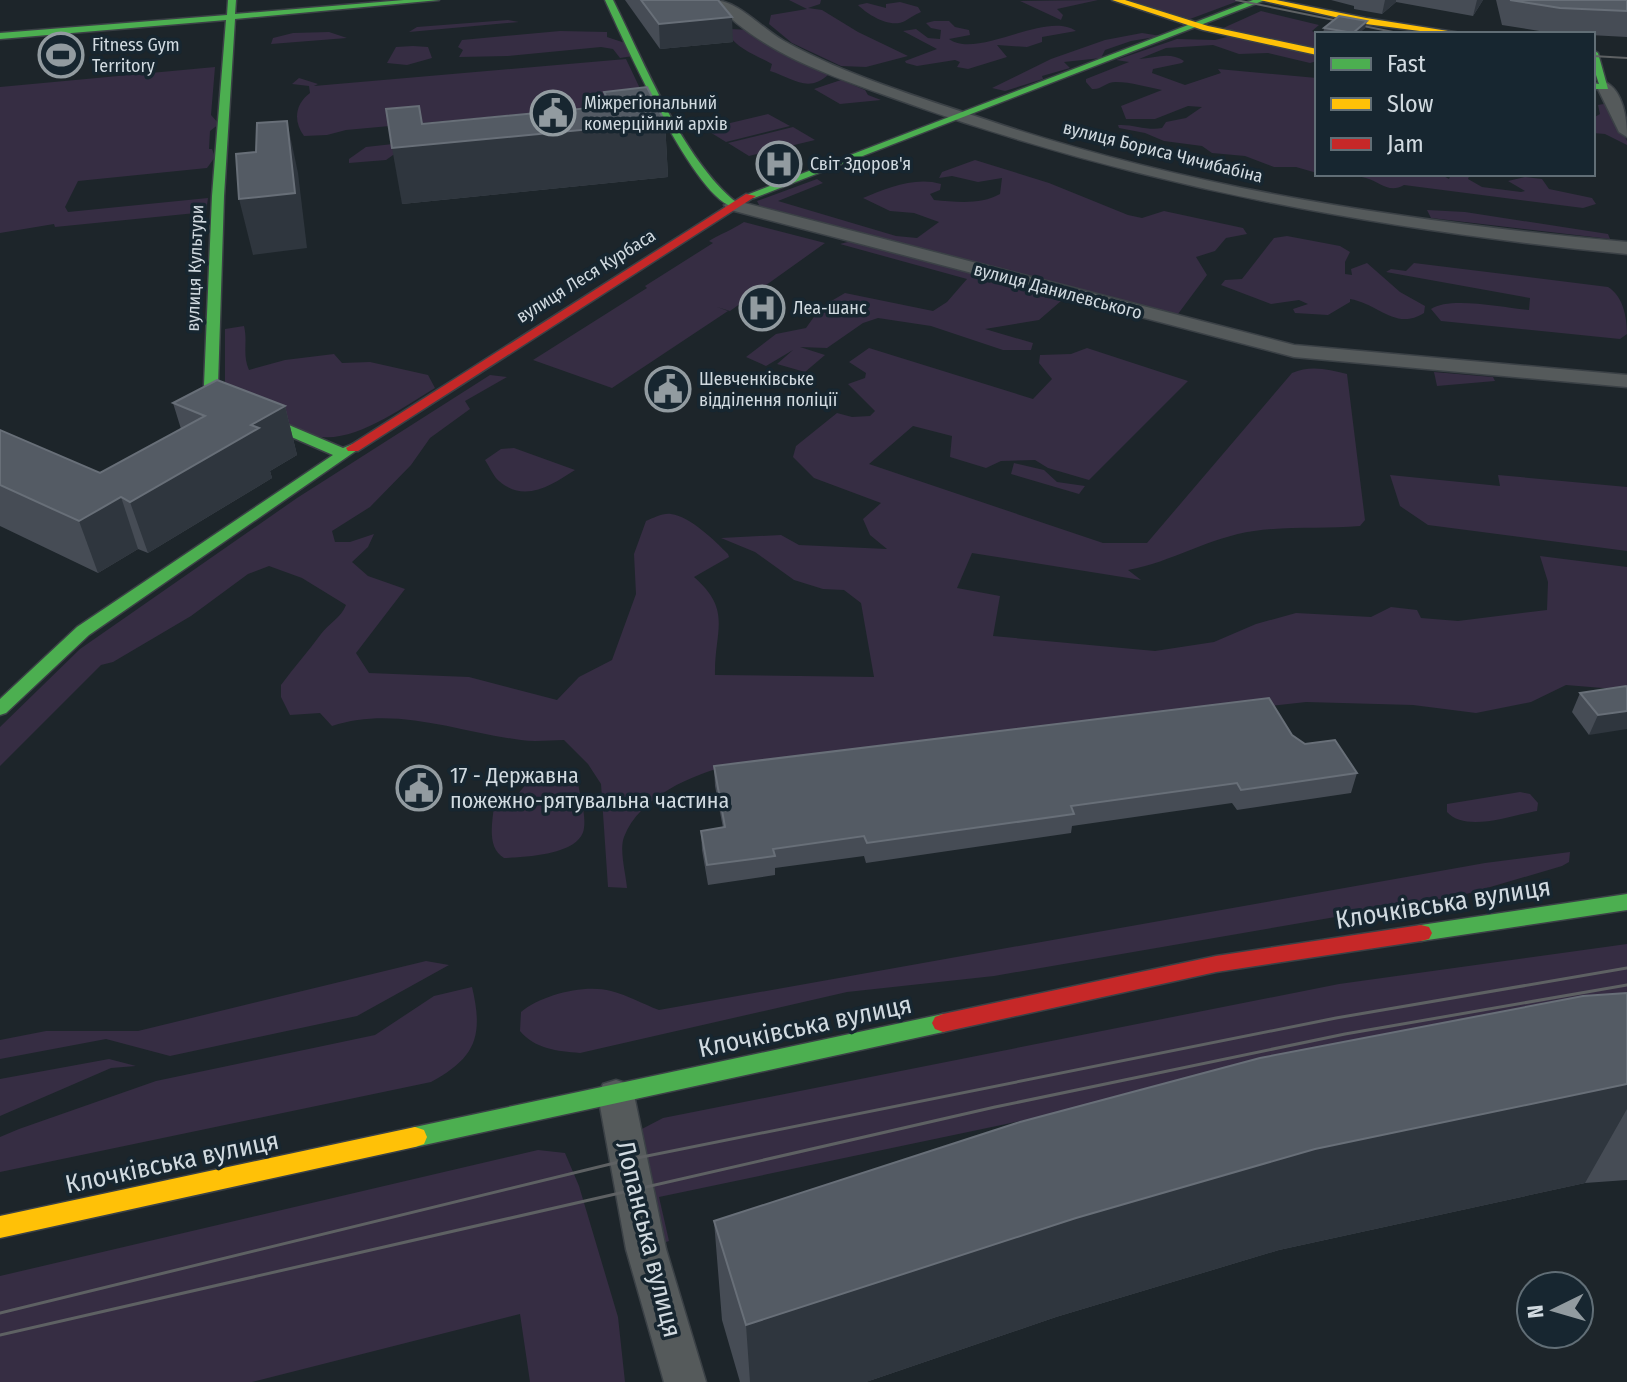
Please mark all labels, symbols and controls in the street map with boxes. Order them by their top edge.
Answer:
sports icon: Fitness Gym Territory [37,31,85,79]
legend [1315,32,1595,176]
place label: Fitness Gym Territory [92,34,180,77]
text: Fast [1387,50,1426,78]
public building icon: Міжрегіональний комерційний архів [529,89,577,137]
text: Slow [1387,90,1434,118]
place label: Міжрегіональний комерційний архів [584,92,728,135]
street label: вулиця Бориса Чичибабіна [1061,116,1265,188]
text: Jam [1387,130,1424,158]
hospital icon: Світ Здоров'я [755,140,803,188]
place label: Світ Здоров'я [810,153,911,175]
street label: вулиця Культури [182,204,208,332]
street label: вулиця Леся Курбаса [512,224,660,328]
street label: вулиця Данилевського [971,258,1145,324]
hospital icon: Леа-шанс [738,284,786,332]
place label: Леа-шанс [793,297,867,319]
public building icon: Шевченківське відділення поліції [644,365,692,413]
place label: Шевченківське відділення поліції [699,368,838,411]
place label: 17 - Державна пожежно-рятувальна частина [450,762,729,814]
public building icon: 17 - Державна пожежно-рятувальна частина [395,764,443,812]
street label: Клочківська вулиця [1333,871,1553,936]
street label: Клочківська вулиця [696,989,915,1064]
street label: Клочківська вулиця [63,1125,282,1200]
street label: Лопанська вулиця [609,1138,688,1340]
north arrow [1515,1270,1595,1350]
text: N [1522,1304,1550,1319]

